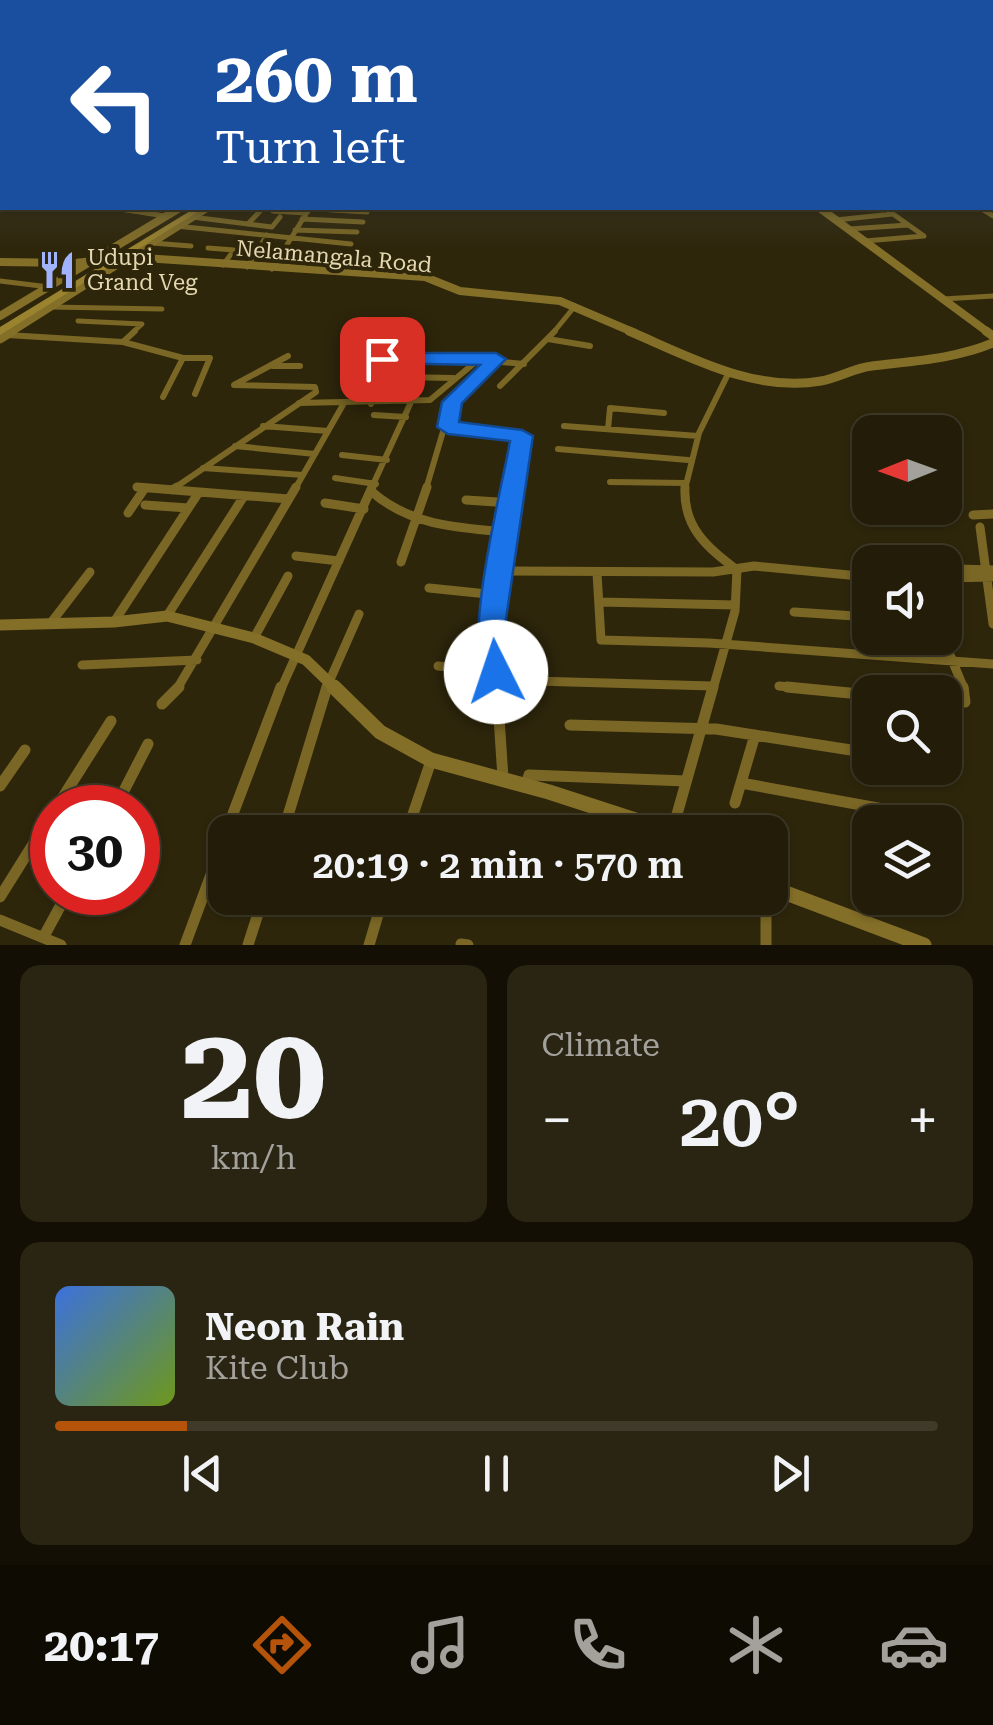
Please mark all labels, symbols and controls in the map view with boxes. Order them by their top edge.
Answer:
text: 260 m [215,37,418,119]
icon: left [50,40,180,170]
text: Turn left [215,121,405,174]
street label: Nelamangala Road [235,235,433,278]
place label: Udupi Grand Veg [87,245,198,295]
restaurant icon: Udupi Grand Veg [36,249,78,291]
pin [340,317,425,402]
icon: arrive [355,332,410,387]
north arrow [852,415,962,525]
map controls [852,415,962,915]
button: sound [852,545,962,655]
position arrow [444,620,548,724]
button: search [852,675,962,785]
speed limit sign: 30 [30,785,160,915]
button: layers [852,805,962,915]
text: 20:19 · 2 min · 570 m [313,843,684,887]
text: 20 [180,997,326,1150]
text: Climate [542,1026,660,1064]
text: 20° [679,1076,800,1164]
text: − [542,1088,572,1152]
text: + [907,1088,938,1152]
text: km/h [210,1139,296,1177]
text: Neon Rain [205,1305,404,1349]
text: Kite Club [205,1349,349,1387]
icon: previous [175,1446,230,1501]
icon: pause [469,1446,524,1501]
icon: next [763,1446,818,1501]
icon: directions [247,1610,317,1680]
icon: music [405,1610,475,1680]
icon: phone [563,1610,633,1680]
icon: climate [721,1610,791,1680]
icon: car [879,1610,949,1680]
text: 20:17 [44,1619,159,1672]

